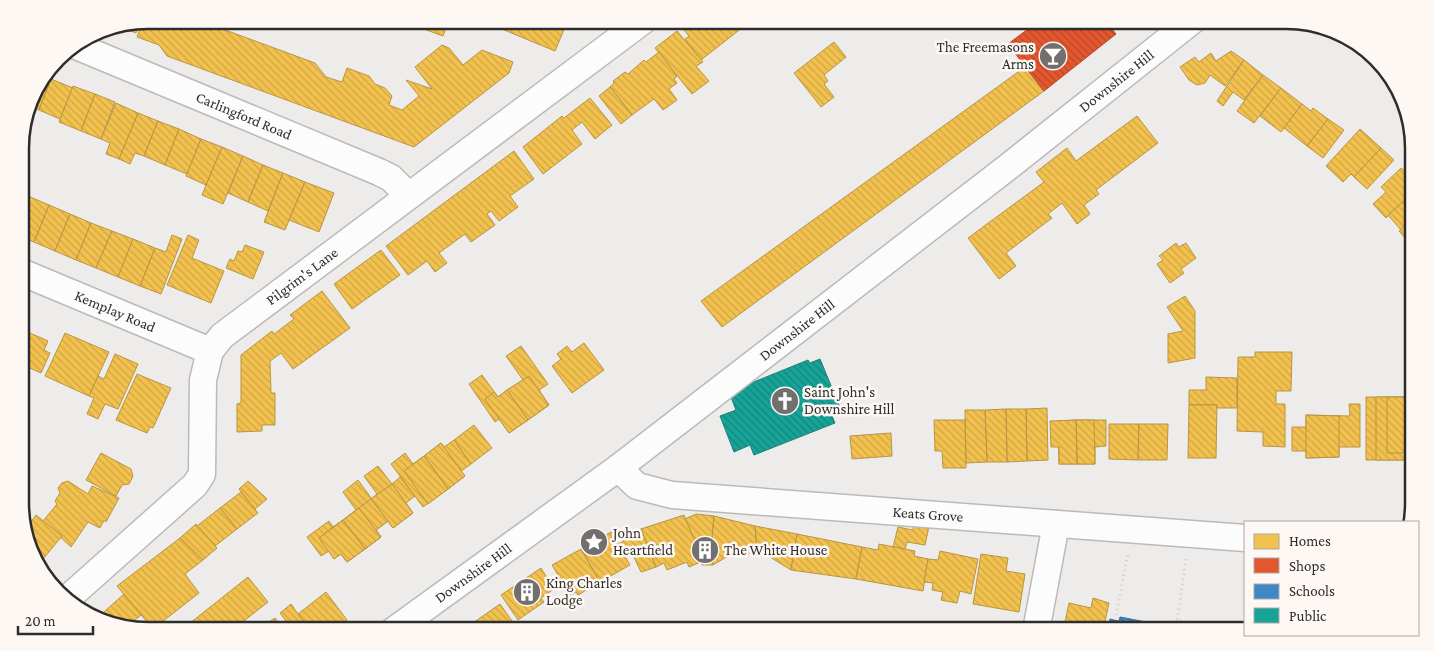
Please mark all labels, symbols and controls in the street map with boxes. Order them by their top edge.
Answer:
place label: The Freemasons Arms [937,39,1034,72]
bar icon: The Freemasons Arms [1038,41,1068,71]
street label: Downshire Hill [1076,46,1157,115]
street label: Carlingford Road [194,89,294,143]
street label: Pilgrim's Lane [263,244,341,308]
street label: Kemplay Road [72,287,158,335]
street label: Downshire Hill [756,296,838,364]
place label: Saint John's Downshire Hill [804,384,895,417]
church icon: Saint John's Downshire Hill [770,386,800,416]
street label: Keats Grove [892,504,964,525]
legend [1244,521,1419,636]
place label: John Heartfield [611,525,673,558]
place icon: John Heartfield [579,527,609,557]
text: Homes [1289,533,1331,549]
building icon: The White House [690,535,720,565]
street label: Downshire Hill [432,540,515,606]
place label: The White House [724,542,828,558]
text: Shops [1289,558,1325,575]
place label: King Charles Lodge [546,575,622,609]
building icon: King Charles Lodge [512,577,542,607]
text: Schools [1289,583,1335,599]
scale bar [18,604,92,636]
text: Public [1289,608,1327,624]
text: 20 m [25,613,56,629]

